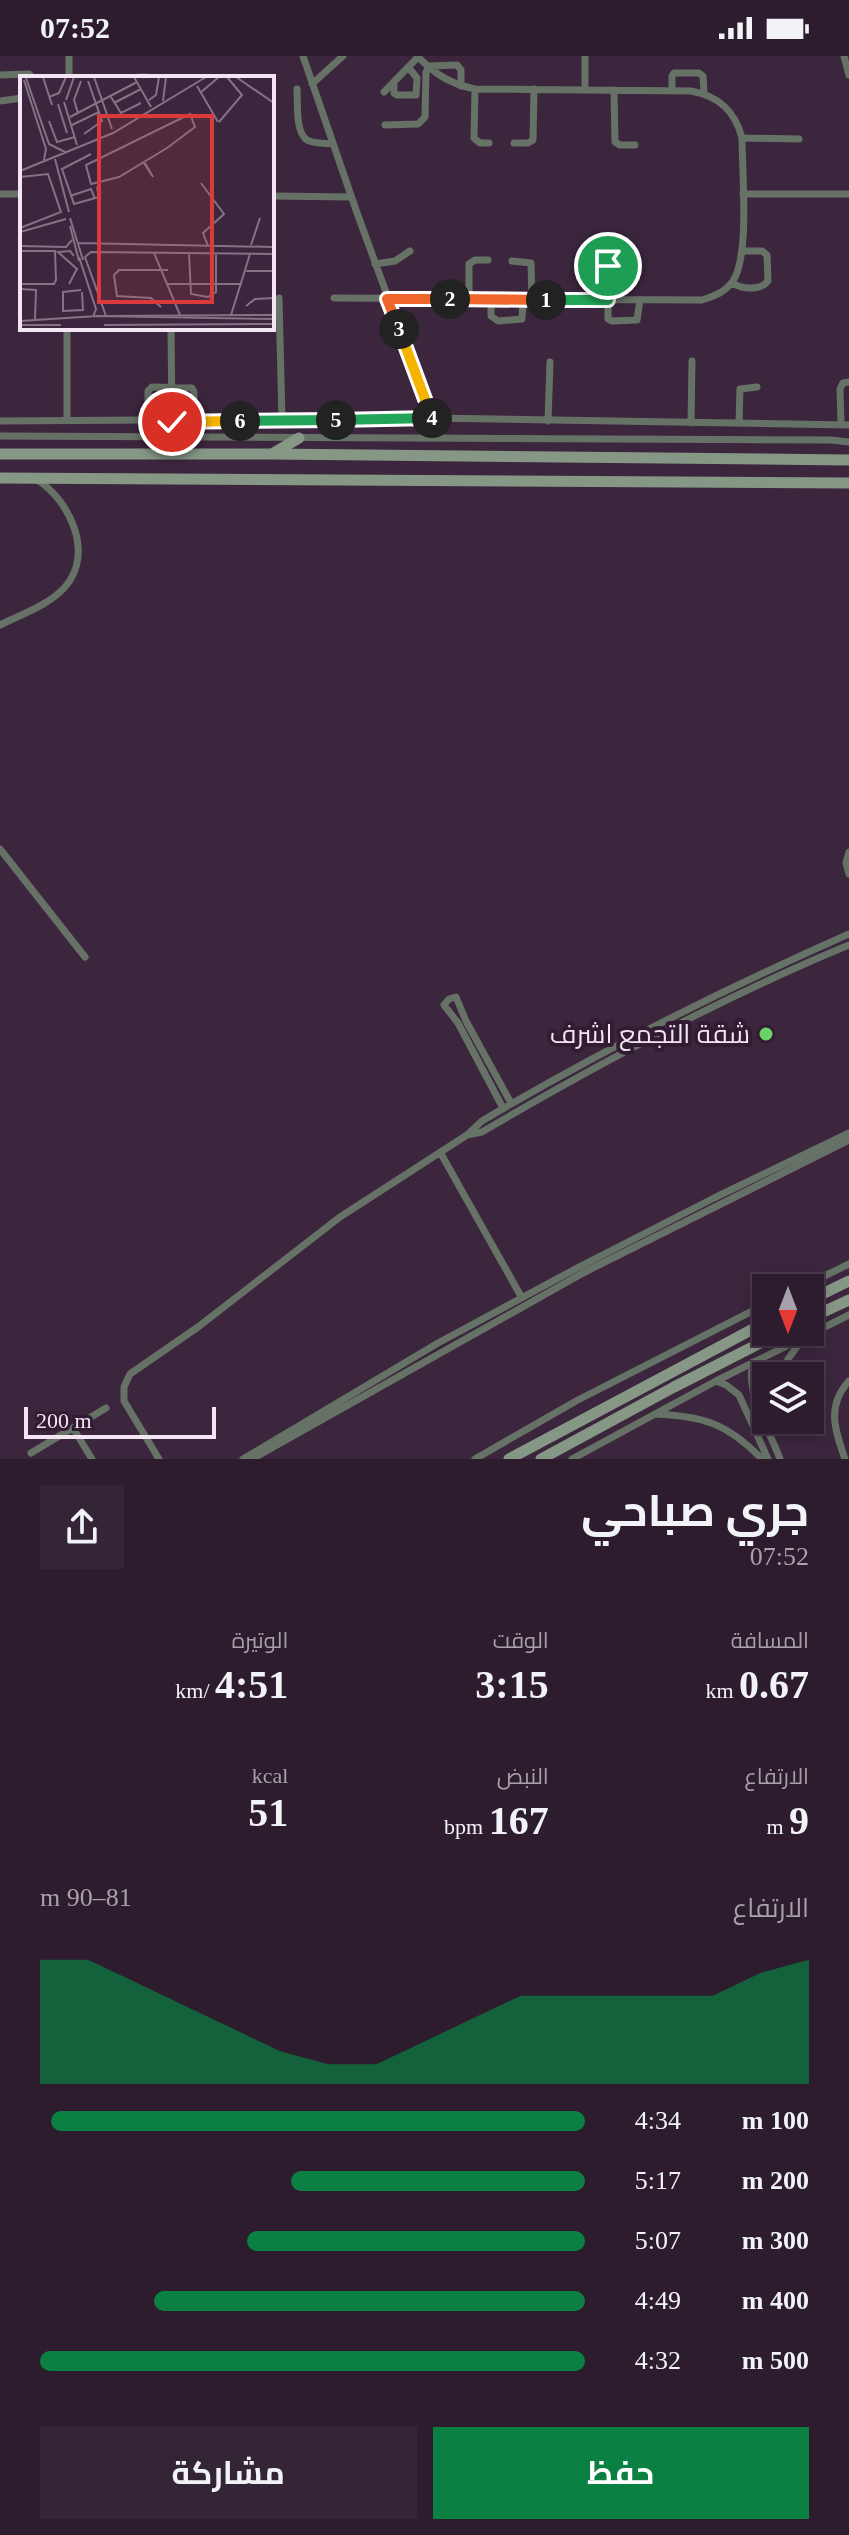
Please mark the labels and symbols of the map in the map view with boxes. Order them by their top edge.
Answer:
inset map [20,76,274,330]
pin [574,232,642,300]
pin: 2 [430,279,470,319]
pin: 1 [526,280,566,320]
pin: 3 [379,309,419,349]
pin [138,388,206,456]
pin: 4 [412,398,452,438]
pin: 5 [316,400,356,440]
pin: 6 [220,401,260,441]
place label: شقة التجمع اشرف [550,1020,750,1051]
marker: شقة التجمع اشرف [757,1025,775,1043]
north arrow [752,1274,824,1346]
scale bar [24,1403,216,1439]

